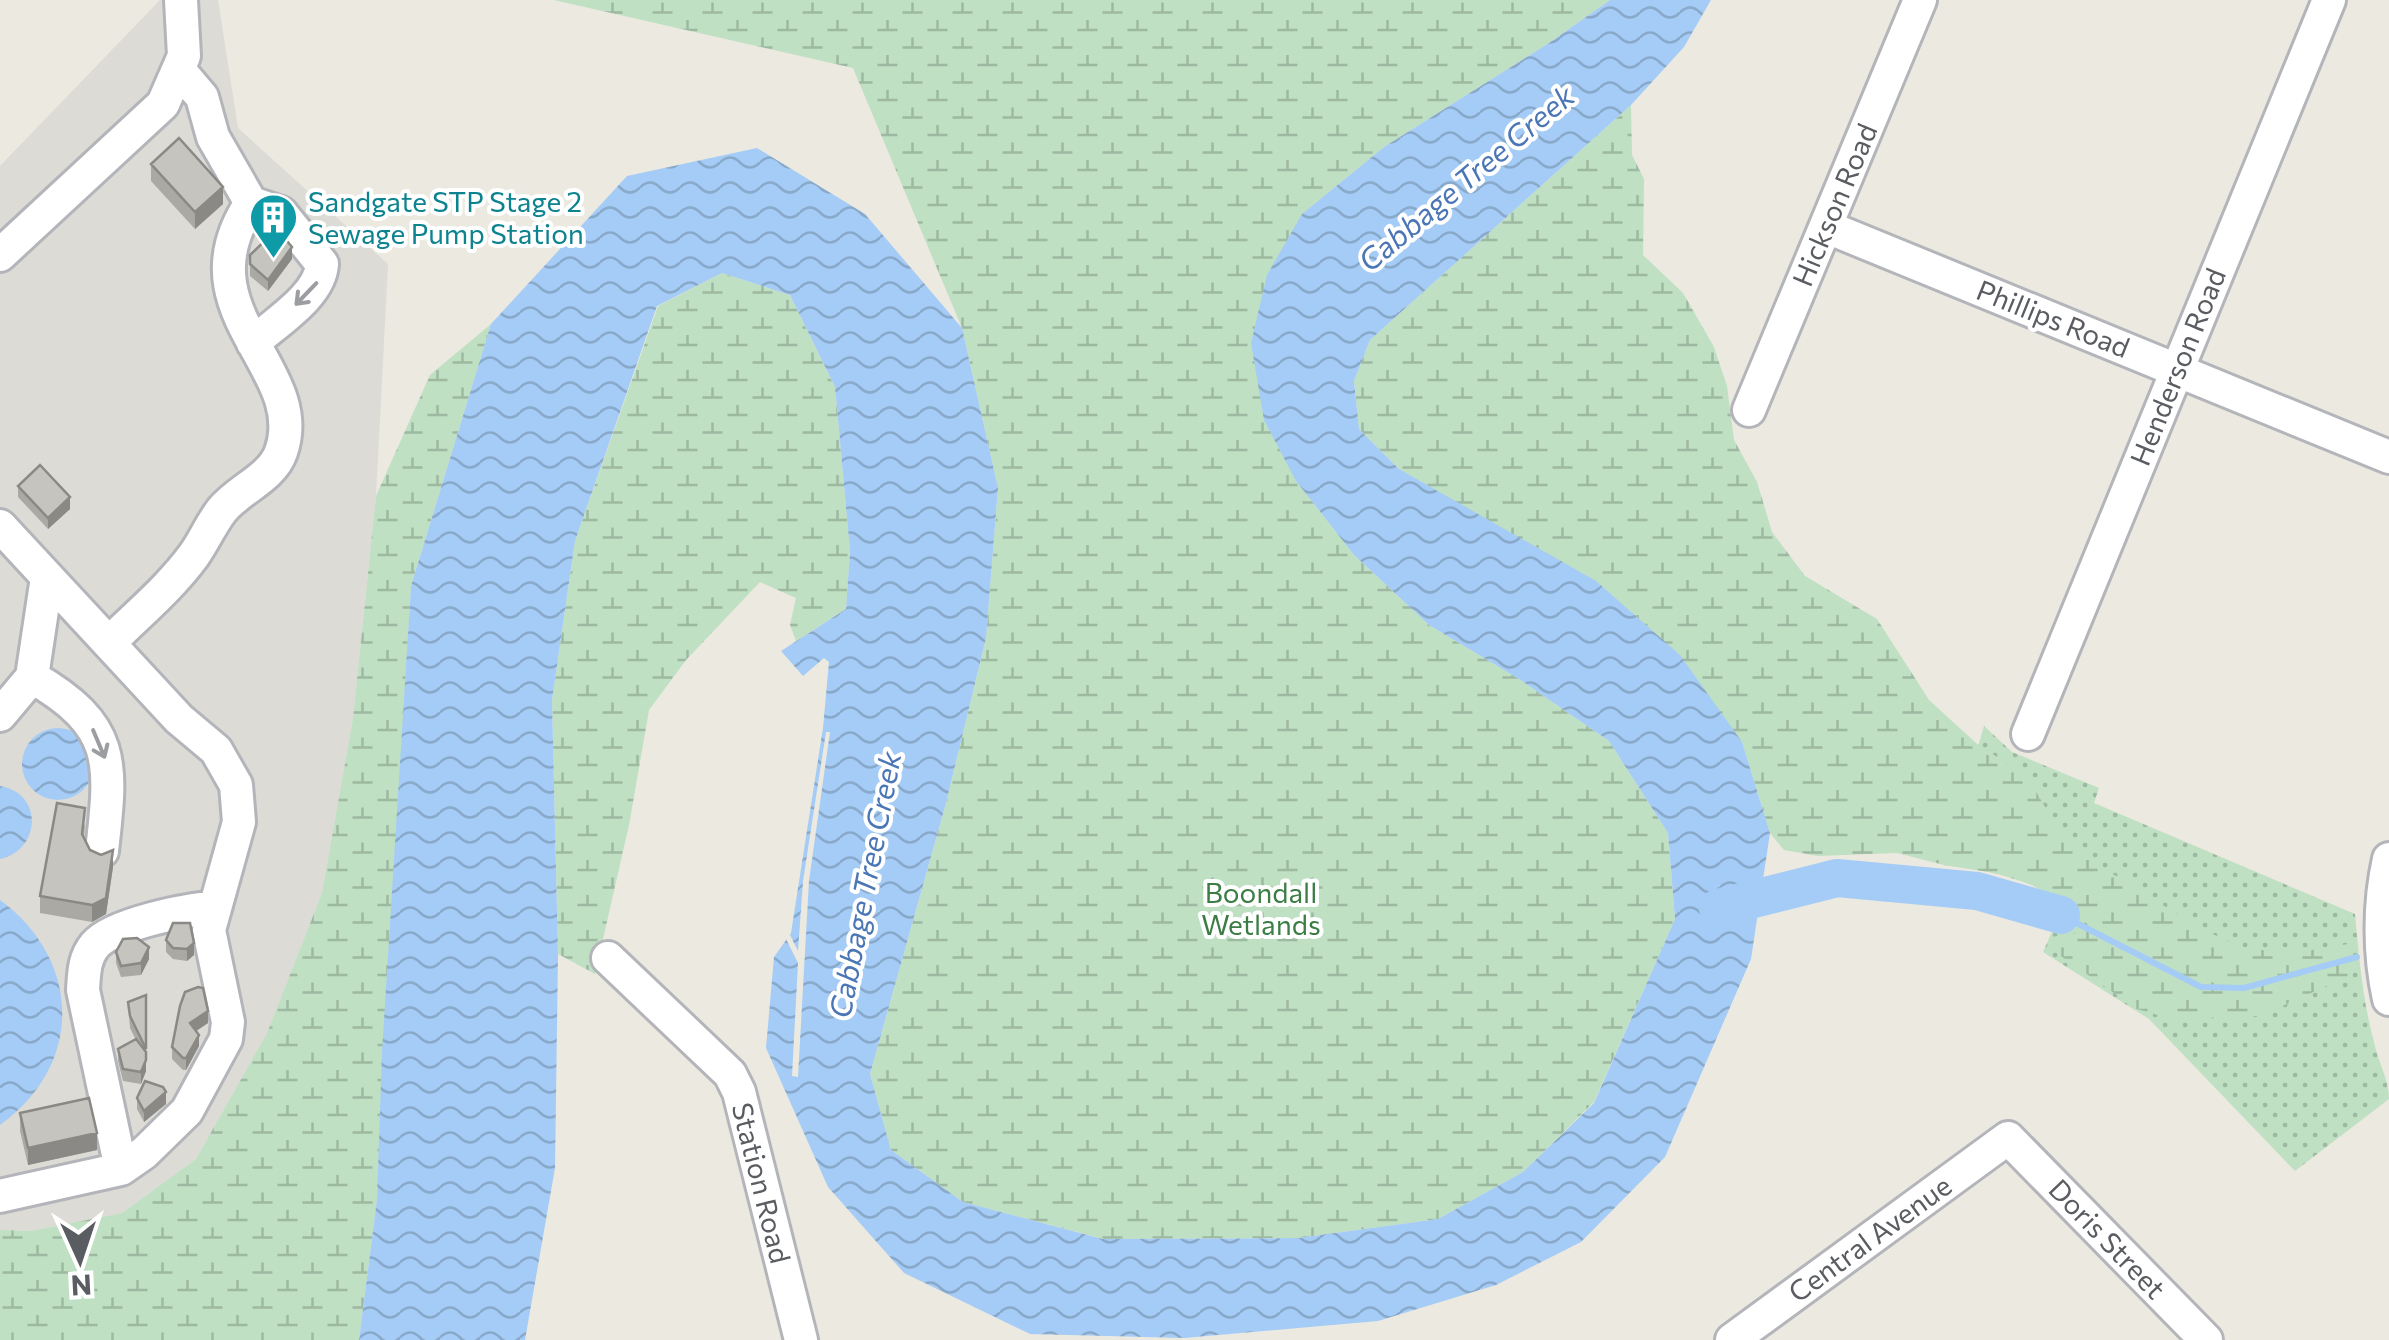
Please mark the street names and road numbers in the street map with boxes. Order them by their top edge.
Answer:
street label: Hickson Road [1785,118,1884,291]
street label: Henderson Road [2122,263,2232,470]
street label: Phillips Road [1972,272,2135,364]
street label: Station Road [726,1099,798,1267]
street label: Central Avenue [1781,1168,1957,1309]
street label: Doris Street [2042,1171,2173,1305]

